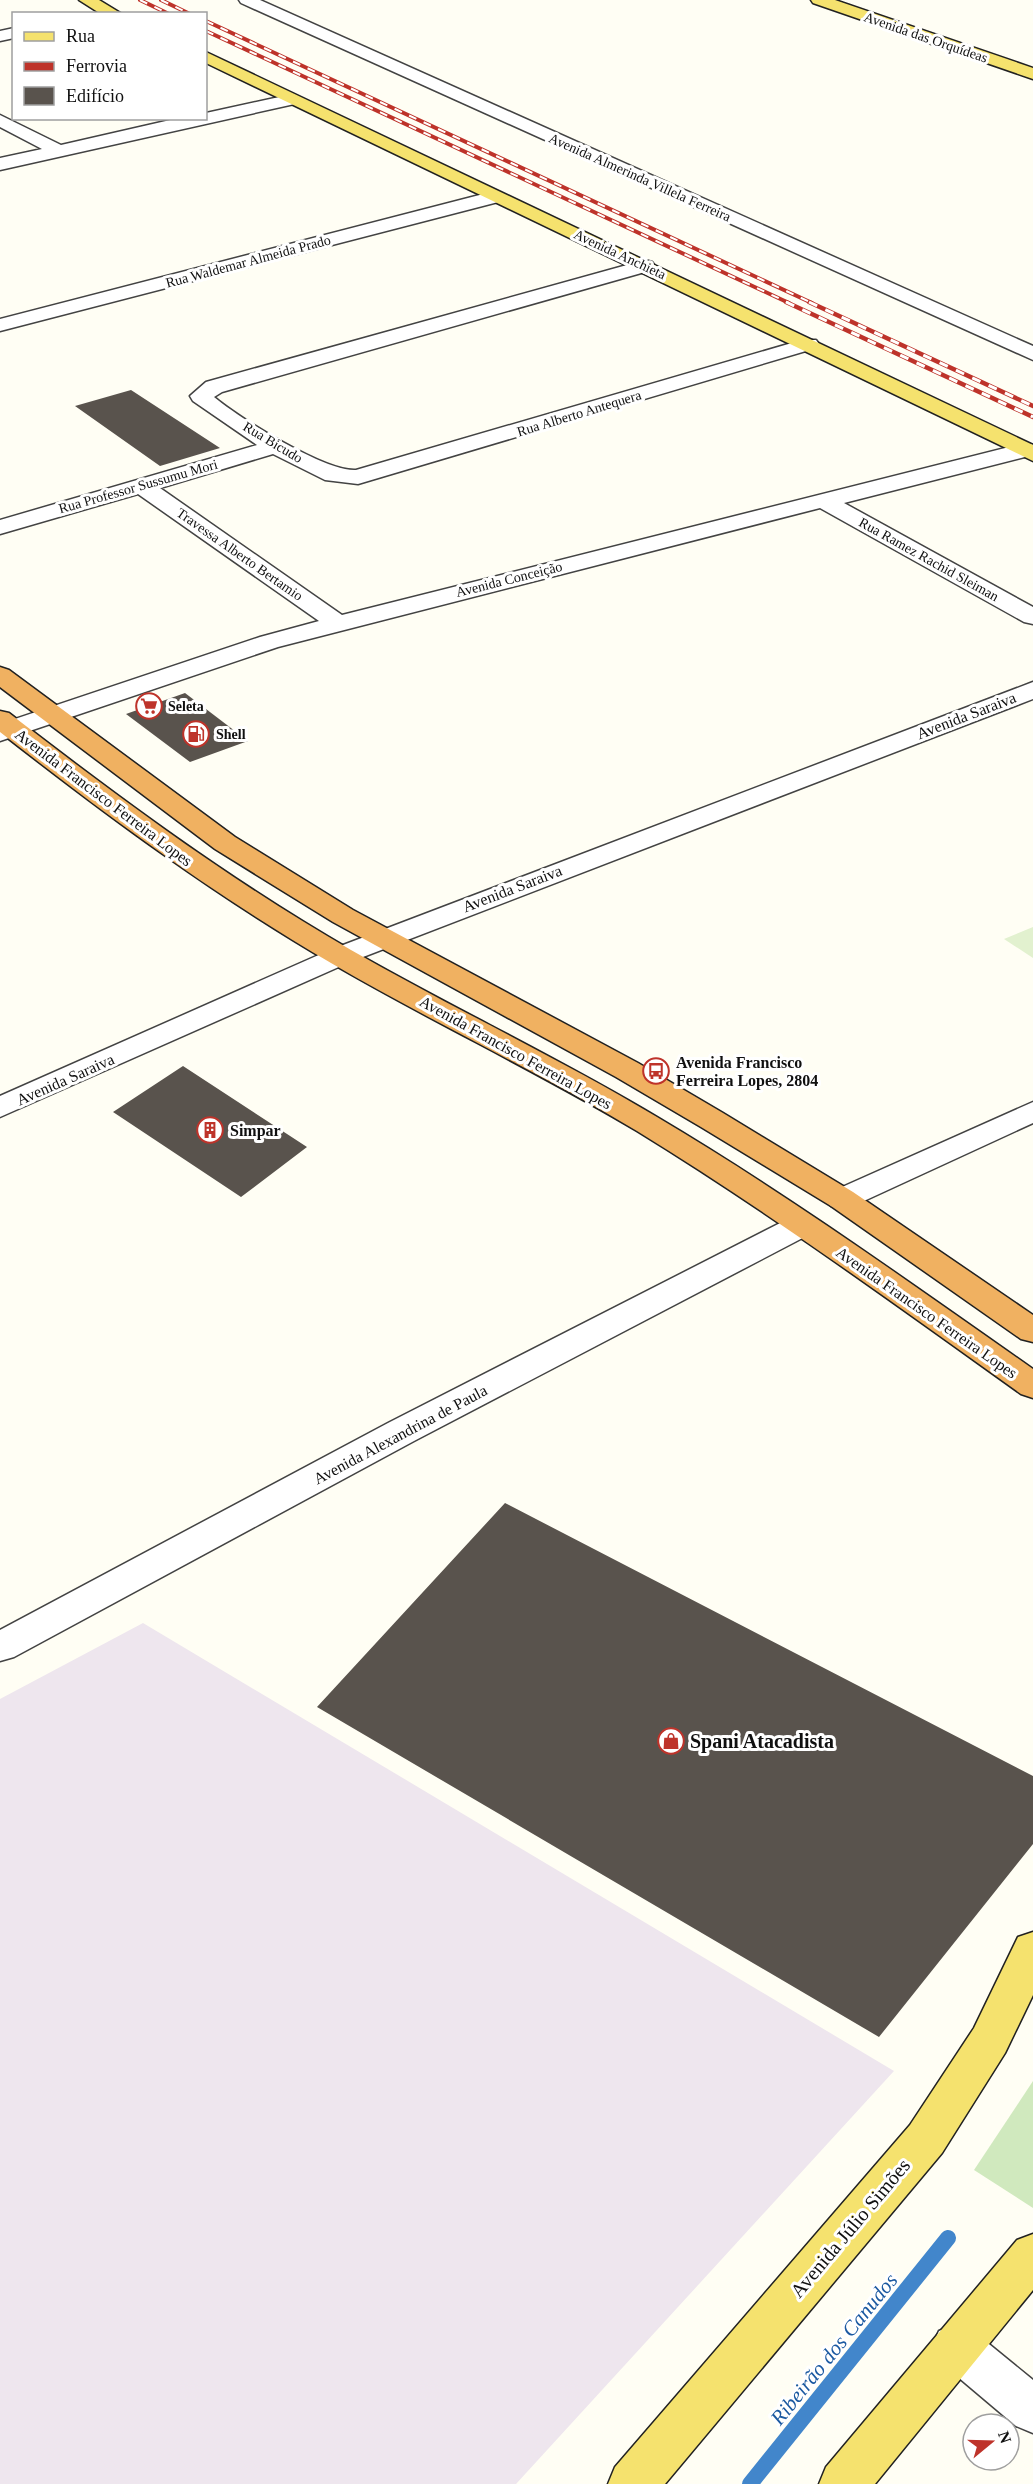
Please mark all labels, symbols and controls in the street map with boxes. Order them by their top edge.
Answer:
street label: Avenida das Orquídeas [862,9,990,66]
legend [12,12,207,120]
text: Rua [66,26,95,46]
text: Ferrovia [66,56,127,76]
text: Edifício [66,86,124,106]
street label: Avenida Almerinda Villela Ferreira [547,130,734,225]
street label: Avenida Anchieta [571,227,669,283]
street label: Rua Waldemar Almeida Prado [164,232,332,291]
street label: Rua Alberto Antequera [515,387,644,440]
street label: Rua Bicudo [240,419,305,466]
street label: Rua Professor Sussumu Mori [57,457,219,516]
street label: Travessa Alberto Bertamio [174,505,306,604]
street label: Rua Ramez Rachid Sleiman [856,515,1001,604]
street label: Avenida Conceição [454,559,564,600]
street label: Avenida Saraiva [914,689,1018,742]
supermarket icon: Seleta [134,691,164,721]
place label: Seleta [168,699,204,714]
fuel station icon: Shell [181,719,211,749]
street label: Avenida Francisco Ferreira Lopes [11,725,195,870]
place label: Shell [216,727,246,742]
street label: Avenida Saraiva [460,862,564,915]
street label: Avenida Francisco Ferreira Lopes [416,992,615,1113]
street label: Avenida Saraiva [14,1050,117,1109]
place label: Avenida Francisco Ferreira Lopes, 2804 [676,1054,818,1090]
bus stop icon: Avenida Francisco Ferreira Lopes, 2804 [641,1056,671,1086]
building icon: Simpar [195,1115,225,1145]
place label: Simpar [230,1122,281,1140]
street label: Avenida Francisco Ferreira Lopes [832,1243,1020,1382]
street label: Avenida Alexandrina de Paula [311,1381,490,1487]
shop icon: Spani Atacadista [656,1726,686,1756]
place label: Spani Atacadista [690,1730,834,1753]
street label: Avenida Júlio Simões [786,2154,915,2302]
water label: Ribeirão dos Canudos [765,2268,902,2430]
north arrow [961,2412,1021,2472]
text: N [995,2429,1015,2446]

